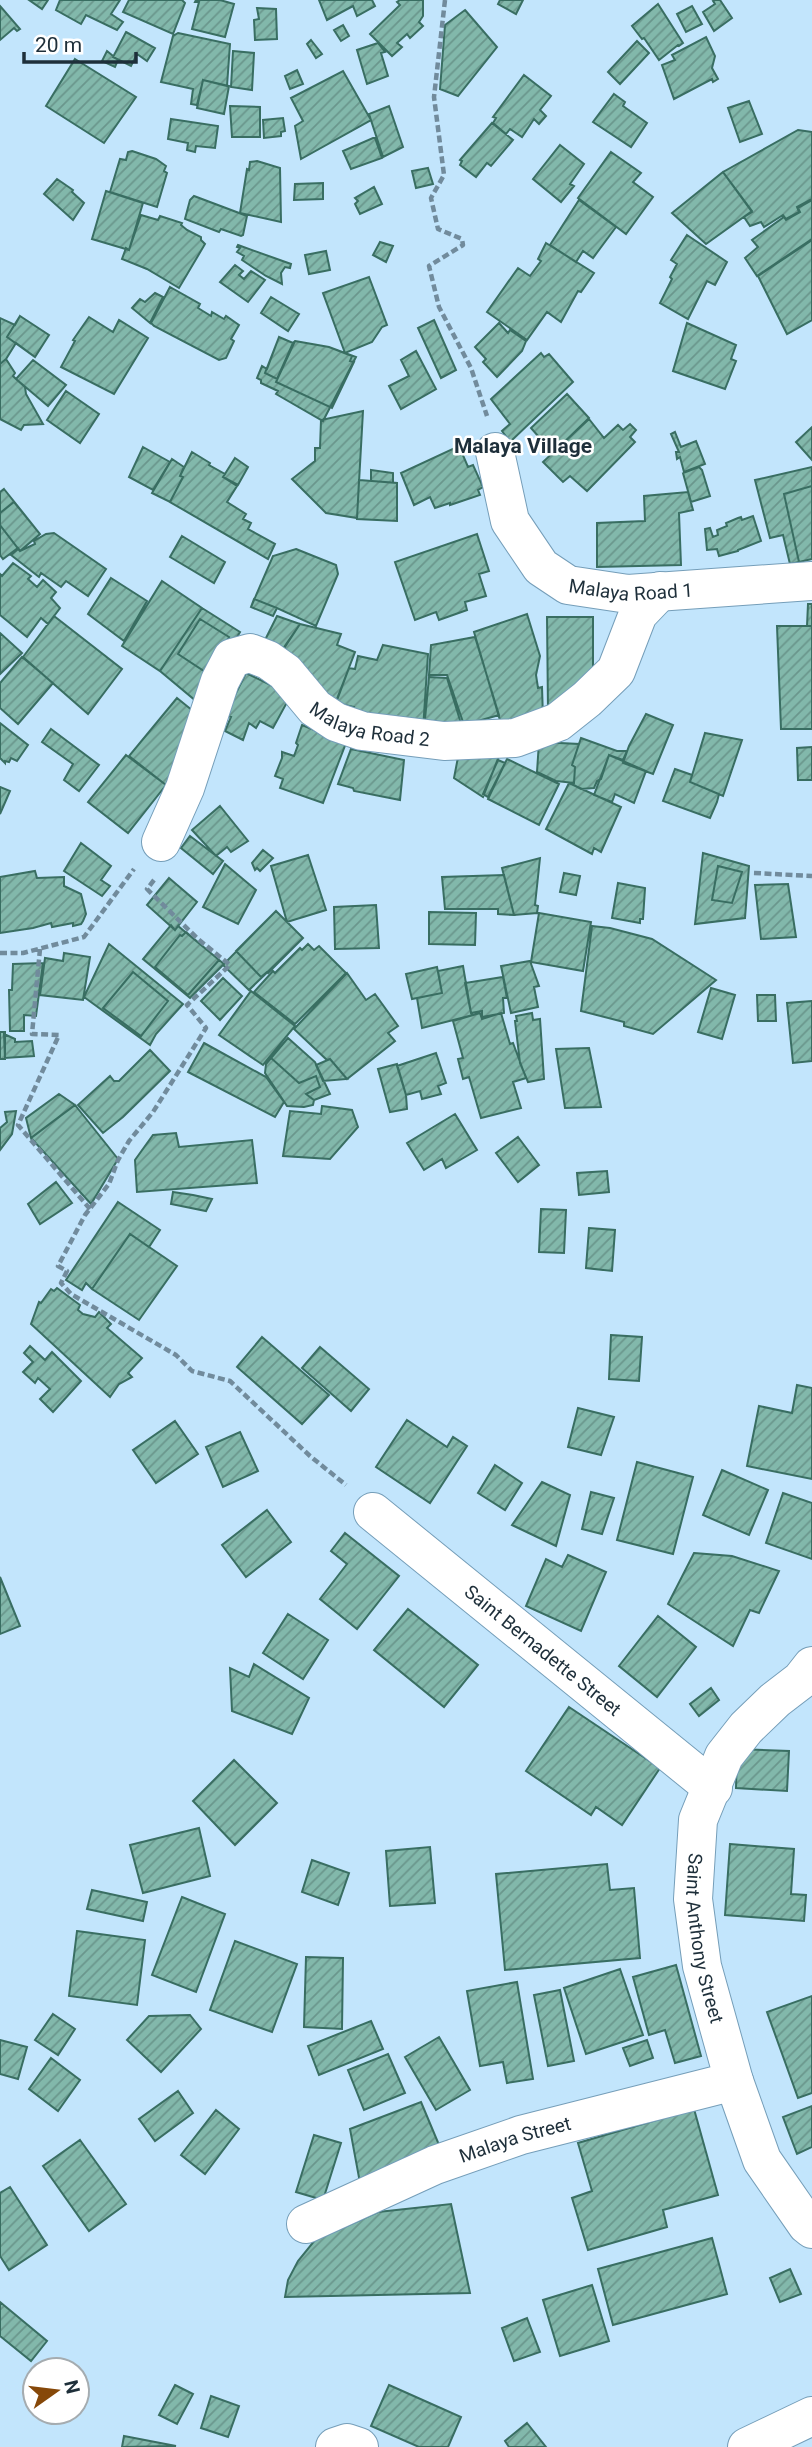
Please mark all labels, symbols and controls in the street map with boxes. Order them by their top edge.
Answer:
scale bar [24,21,136,65]
text: 20 m [35,33,82,57]
district label: Malaya Village [454,434,592,458]
street label: Malaya Road 1 [567,574,694,606]
street label: Malaya Road 2 [306,696,431,751]
street label: Saint Bernadette Street [460,1580,626,1720]
street label: Saint Anthony Street [681,1852,729,2026]
street label: Malaya Street [456,2111,573,2167]
north arrow [21,2356,91,2426]
text: N [59,2378,85,2396]

